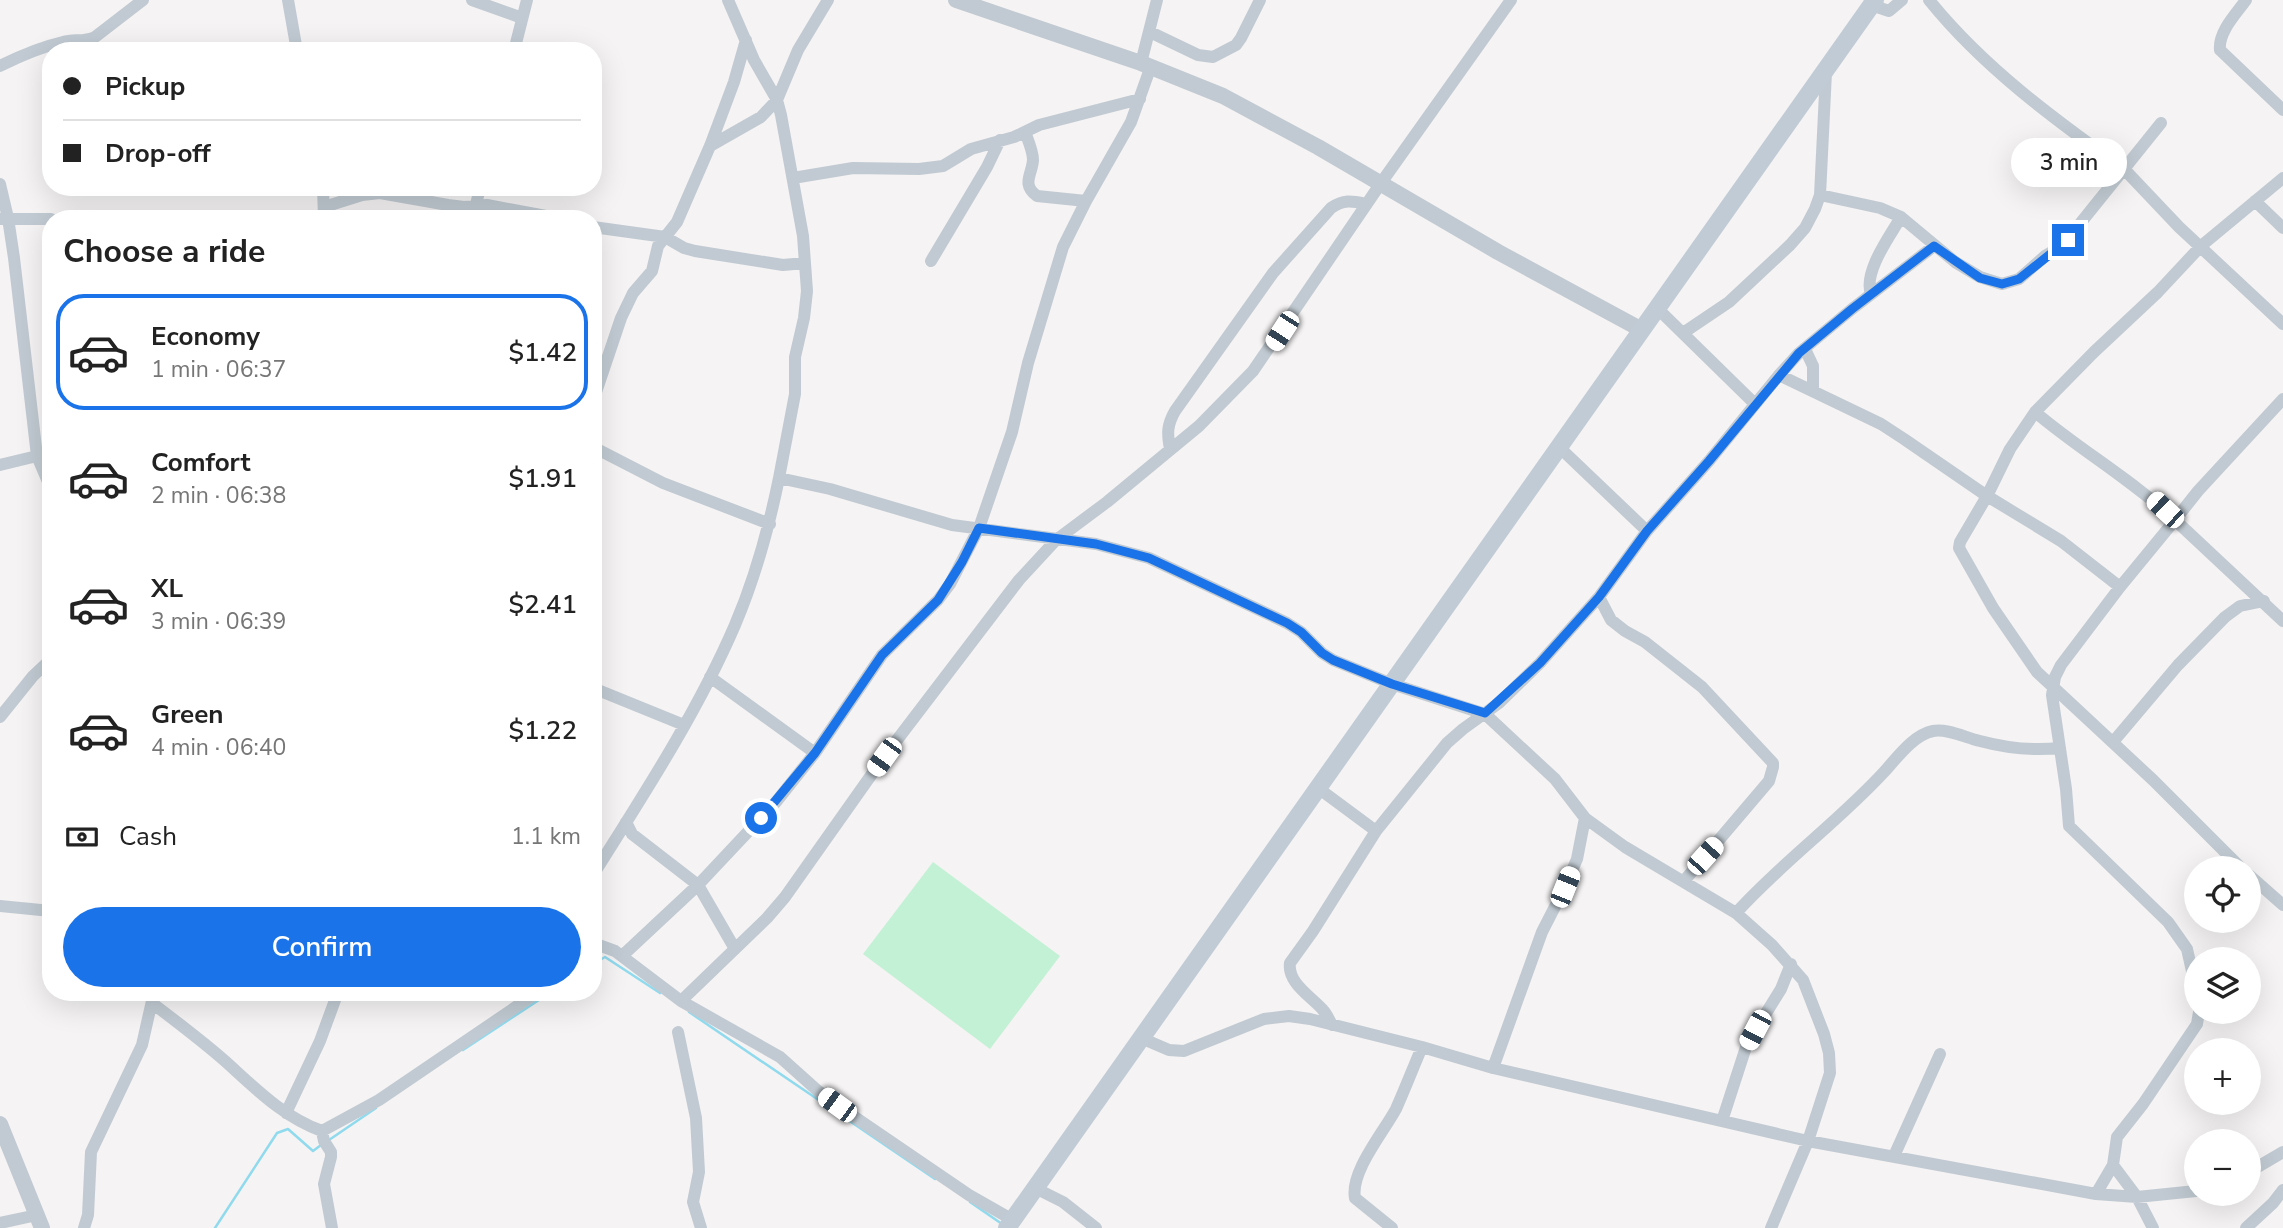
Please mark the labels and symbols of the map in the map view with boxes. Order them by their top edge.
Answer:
callout: 3 min [2010,138,2126,188]
route end [2052,224,2084,256]
car [1262,308,1303,354]
car [2143,488,2188,532]
car [864,734,905,780]
route start [745,802,777,834]
car [1684,833,1727,879]
car [1548,864,1583,910]
car [1736,1007,1775,1053]
car [814,1084,861,1126]

